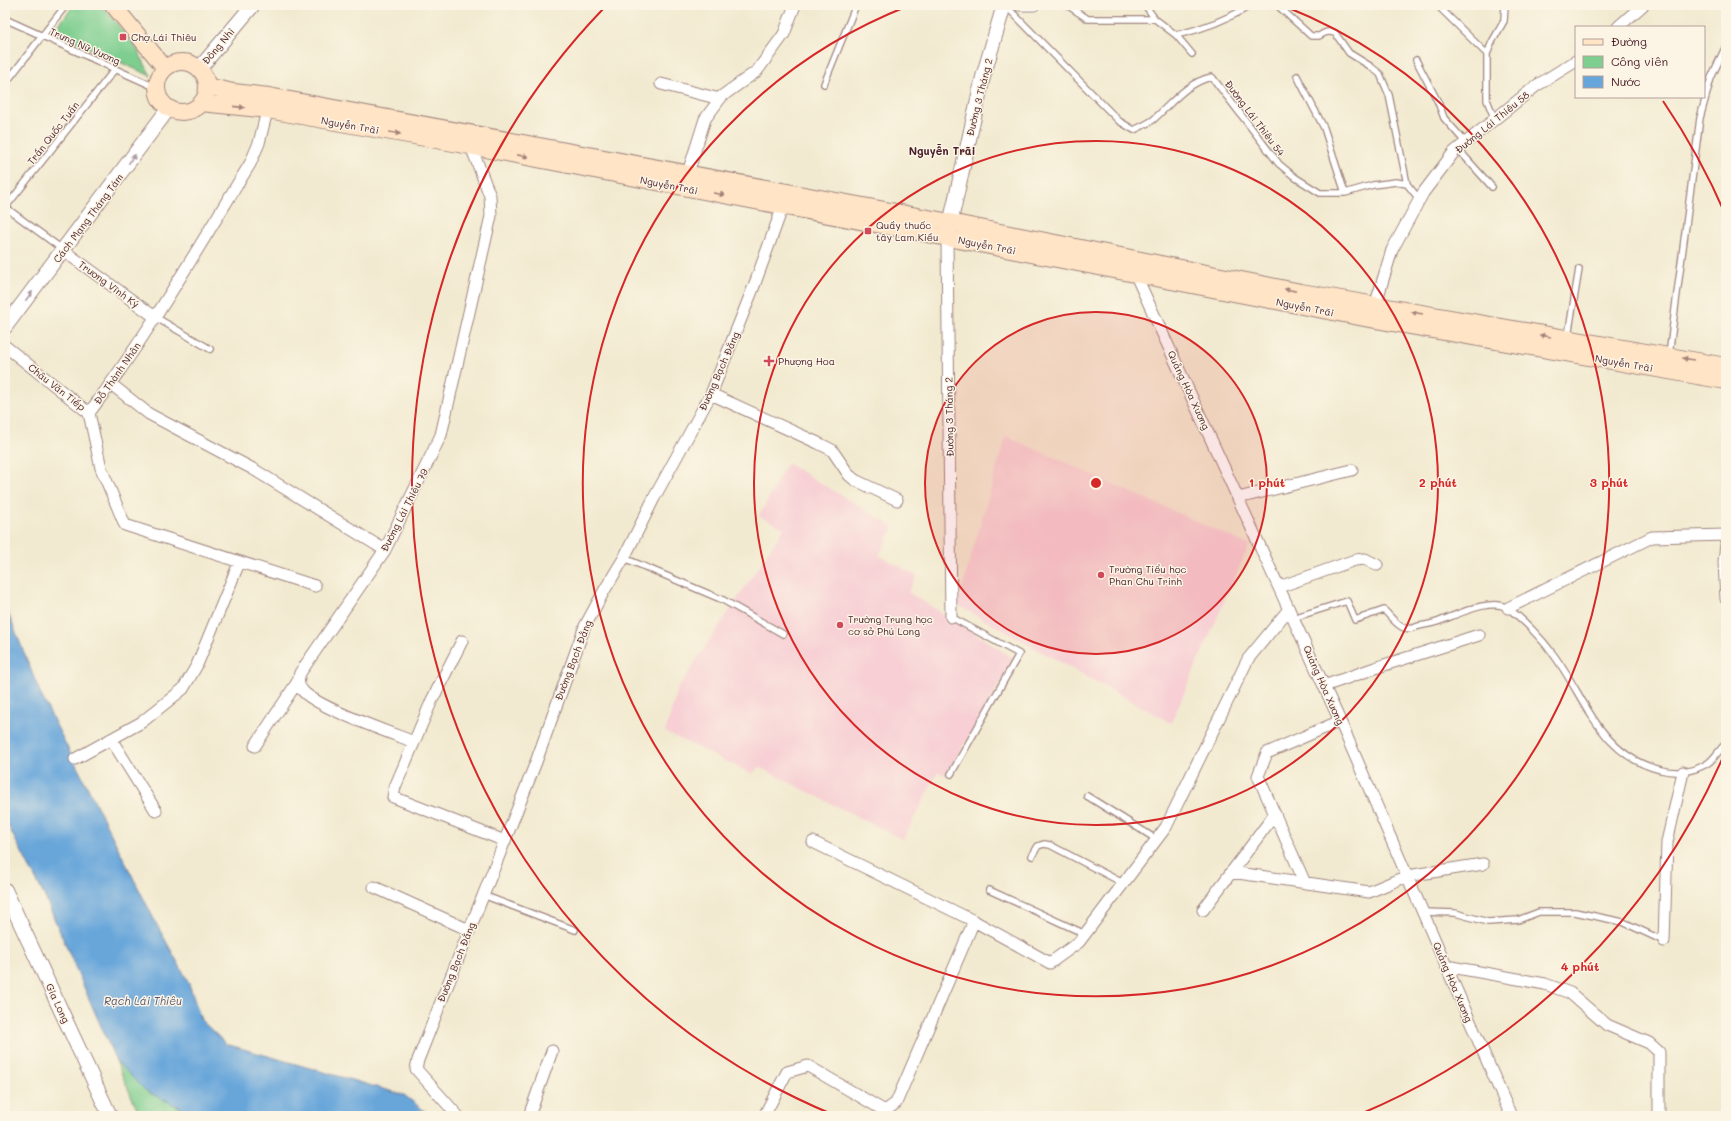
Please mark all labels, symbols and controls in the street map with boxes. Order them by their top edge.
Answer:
street label: Trưng Nữ Vương [48,24,123,68]
street label: Đông Nhì [199,25,237,67]
legend [1575,26,1705,98]
place label: Chợ Lái Thiêu [131,30,197,44]
marker: Chợ Lái Thiêu [118,32,128,42]
text: Đường [1611,33,1647,49]
text: Công viên [1611,53,1668,69]
street label: Đường 3 Tháng 2 [963,57,995,137]
text: Nước [1611,73,1641,89]
street label: Đường Lái Thiêu 54 [1222,77,1288,159]
street label: Đường Lái Thiêu 58 [1452,88,1532,156]
street label: Trần Quốc Tuấn [24,98,82,168]
one-way arrow [233,104,245,110]
street label: Nguyễn Trãi [320,113,380,137]
one-way arrow [389,130,401,136]
district label: Nguyễn Trãi [909,143,975,158]
one-way arrow [128,153,136,164]
one-way arrow [517,154,529,160]
street label: Cách Mạng Tháng Tám [50,170,126,266]
street label: Nguyễn Trãi [639,173,699,197]
one-way arrow [713,192,726,198]
place label: Quầy thuốc tây Lam Kiều [876,218,939,244]
marker: Quầy thuốc tây Lam Kiều [863,226,873,236]
street label: Nguyễn Trãi [957,233,1017,257]
street label: Trương Vĩnh Ký [76,257,142,311]
one-way arrow [1283,287,1296,293]
one-way arrow [24,291,33,302]
street label: Nguyễn Trãi [1275,295,1335,319]
one-way arrow [1411,310,1424,316]
street label: Đường Bạch Đằng [695,329,743,413]
one-way arrow [1539,332,1552,338]
street label: Đỗ Thành Nhân [90,339,144,407]
street label: Quảng Hòa Xương [1164,348,1214,432]
street label: Nguyễn Trãi [1594,351,1654,375]
place label: Phượng Hoa [778,354,835,368]
marker: Phượng Hoa [763,355,775,367]
one-way arrow [1681,356,1694,362]
street label: Châu Văn Tiếp [25,360,89,414]
street label: Đường 3 Tháng 2 [941,377,957,457]
street label: Đường Lái Thiêu 79 [377,466,431,554]
text: 1 phút [1249,474,1285,490]
text: 2 phút [1419,474,1457,490]
text: 3 phút [1590,474,1628,490]
centre of rings [1089,476,1103,490]
place label: Trường Tiểu học Phan Chu Trinh [1109,562,1187,588]
marker: Trường Tiểu học Phan Chu Trinh [1096,570,1106,580]
place label: Trường Trung học cơ sở Phú Long [848,612,933,638]
street label: Đường Bạch Đằng [551,618,595,702]
marker: Trường Trung học cơ sở Phú Long [835,620,845,630]
street label: Quảng Hòa Xương [1300,643,1348,727]
street label: Đường Bạch Đằng [434,920,479,1004]
street label: Quảng Hòa Xương [1430,940,1476,1024]
text: 4 phút [1561,958,1599,974]
street label: Gia Long [43,981,73,1025]
water label: Rạch Lái Thiêu [104,993,182,1008]

